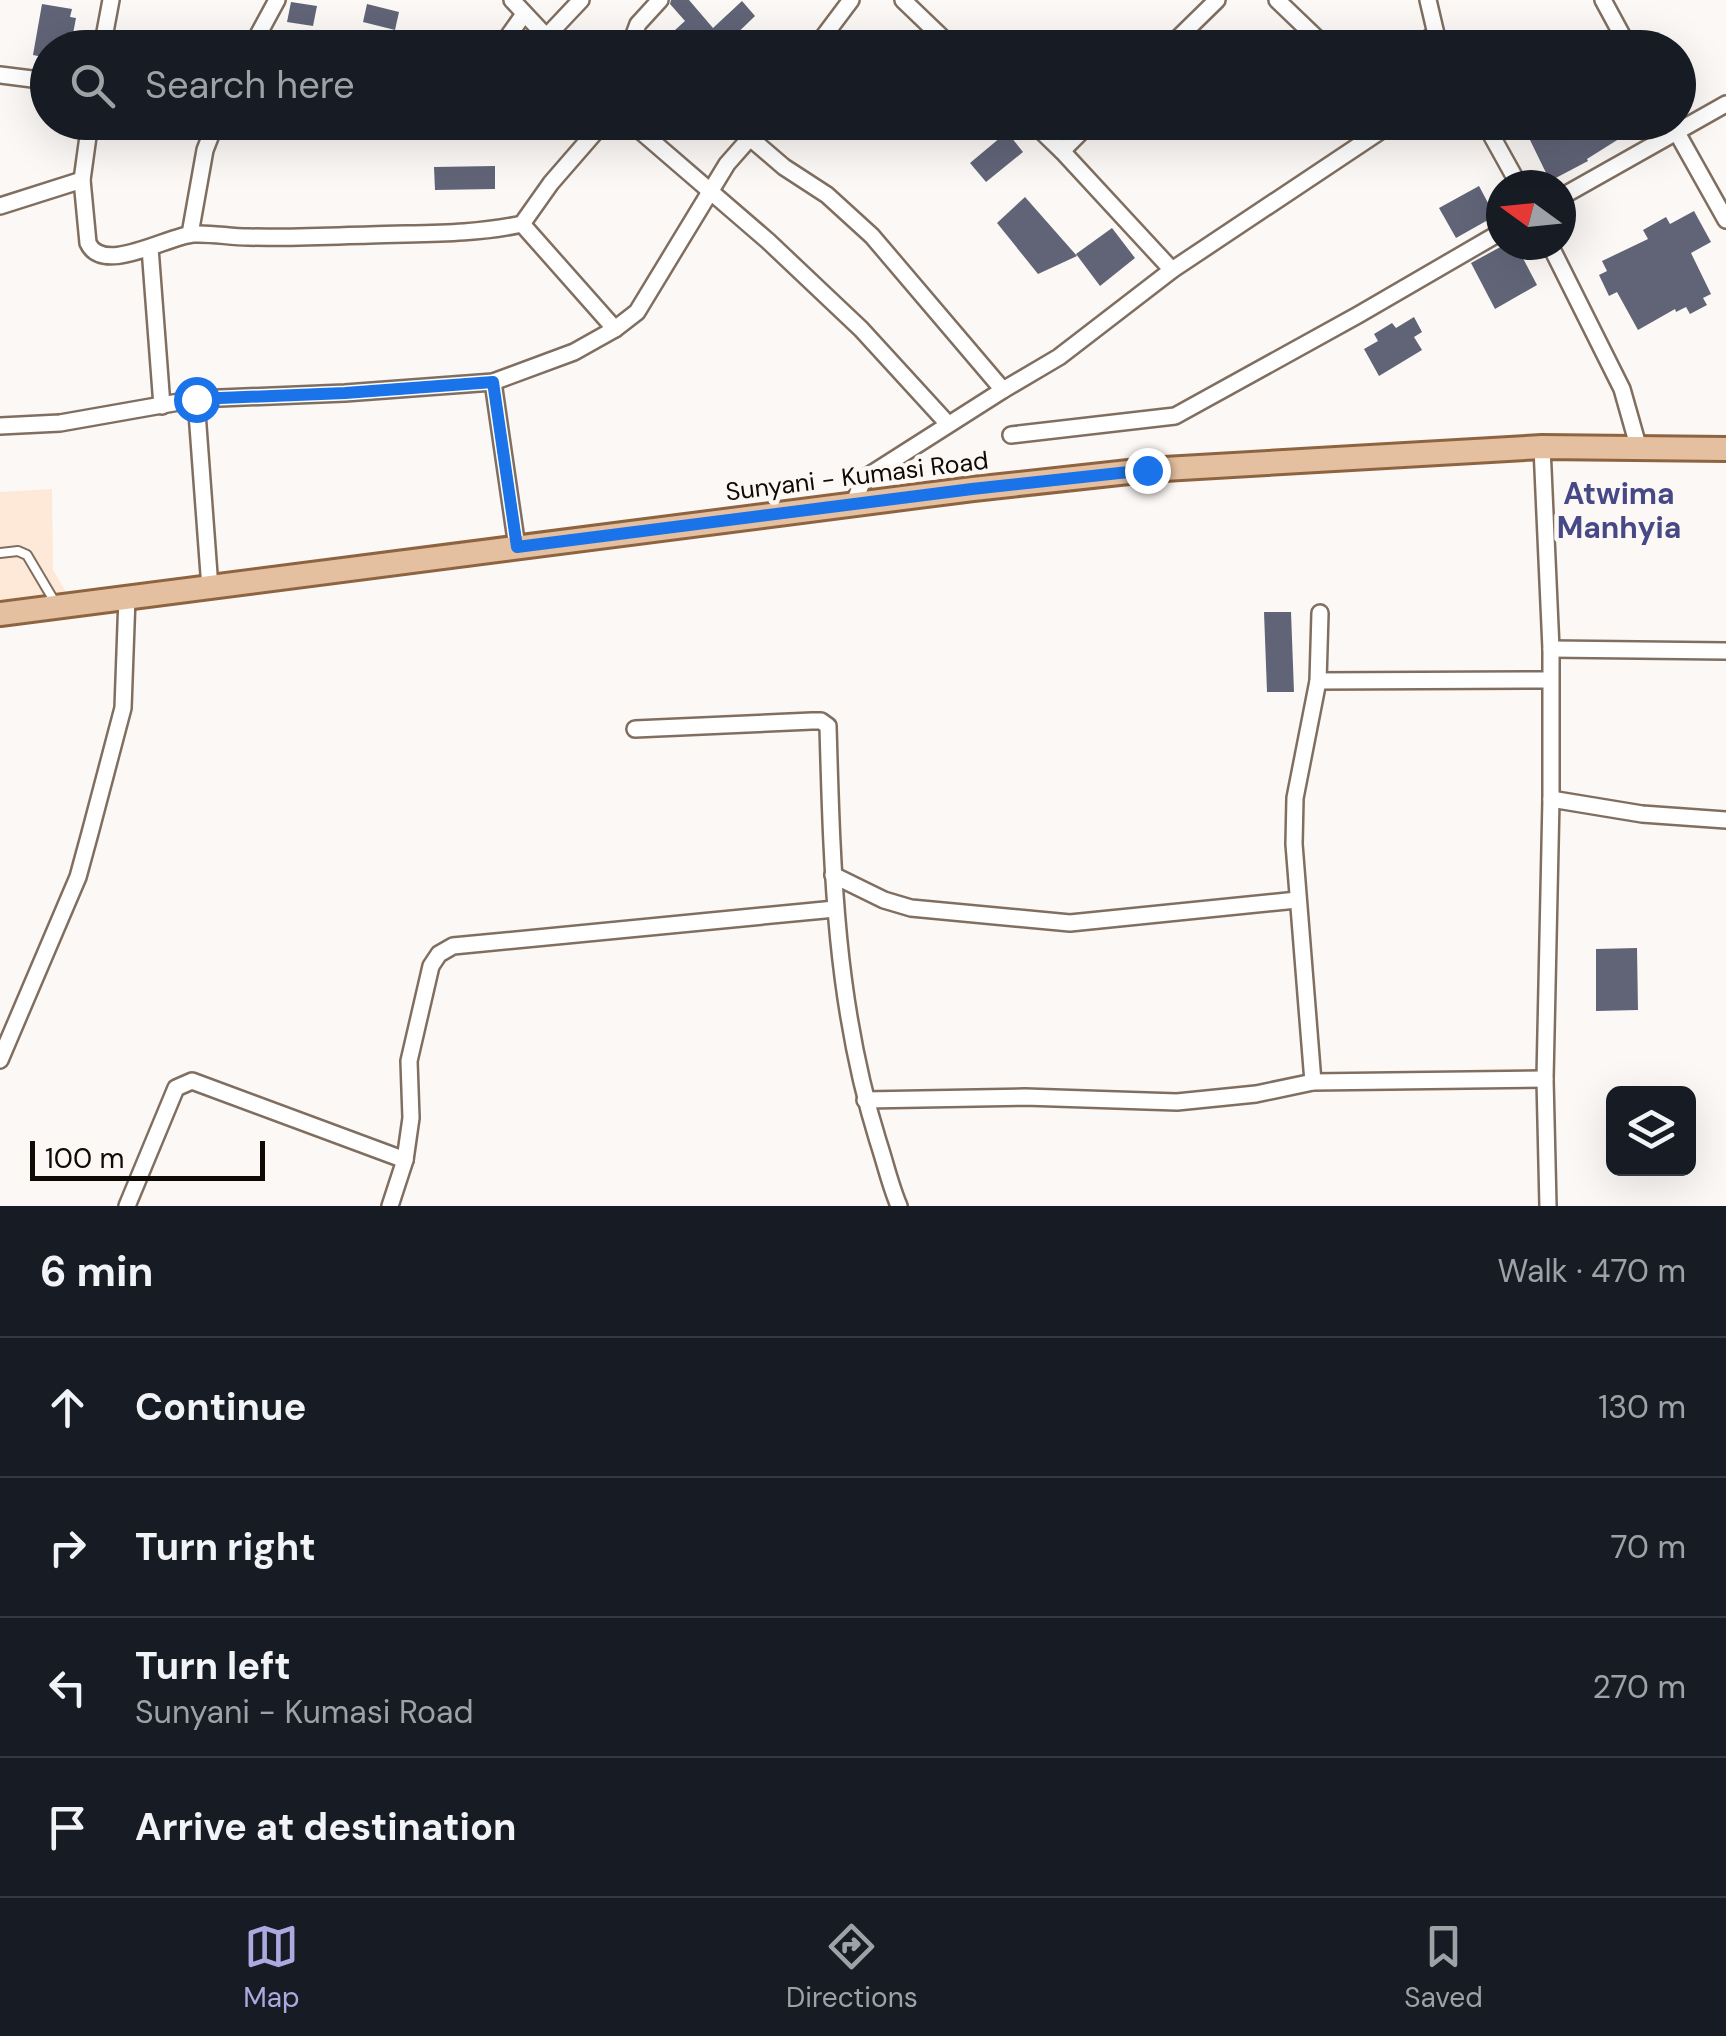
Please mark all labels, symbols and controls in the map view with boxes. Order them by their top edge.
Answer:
search box [30,30,1696,140]
icon: search [65,58,120,113]
text: Search here [145,60,355,110]
north arrow [1486,170,1576,260]
route start [174,377,220,423]
street label: Sunyani - Kumasi Road [724,444,990,508]
route end [1125,448,1171,494]
district label: Atwima Manhyia [1557,474,1681,547]
map controls [1606,1086,1696,1176]
button: layers [1606,1086,1696,1176]
scale bar [30,1136,265,1180]
text: 100 m [45,1140,124,1177]
text: 6 min [40,1244,153,1299]
text: Walk · 470 m [1498,1250,1686,1292]
icon: ahead [40,1380,95,1435]
text: Continue [135,1382,306,1432]
text: 130 m [1598,1386,1686,1428]
icon: right [40,1520,95,1575]
text: Turn right [135,1522,316,1572]
text: 70 m [1610,1526,1686,1568]
text: Turn left [135,1641,291,1691]
icon: left [40,1660,95,1715]
text: 270 m [1593,1666,1686,1708]
text: Sunyani - Kumasi Road [135,1691,474,1733]
icon: arrive [40,1800,95,1855]
text: Arrive at destination [135,1802,517,1852]
tab: Map [243,1919,300,2016]
tab: Directions [786,1919,918,2016]
tab: Saved [1404,1919,1483,2016]

